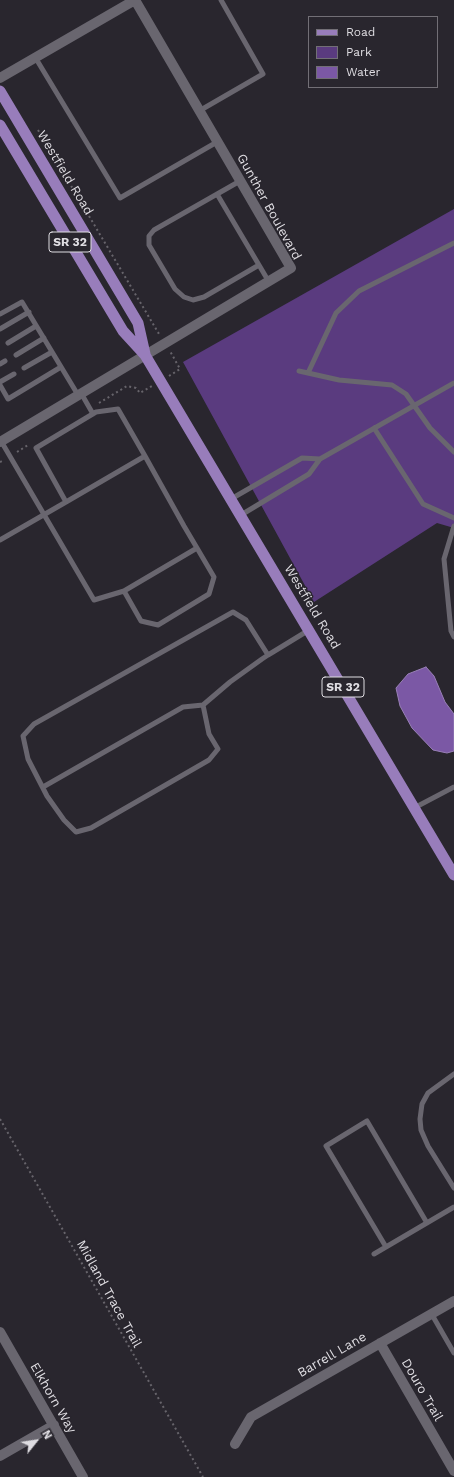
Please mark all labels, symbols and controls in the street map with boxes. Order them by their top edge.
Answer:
legend [308,16,438,88]
text: Road [346,25,375,39]
text: Park [346,45,372,59]
text: Water [346,65,380,79]
street label: Westfield Road [34,128,96,218]
street label: Gunther Boulevard [233,151,305,263]
road number: SR 32 [49,232,91,252]
street label: Westfield Road [281,562,343,652]
road number: SR 32 [322,677,364,697]
street label: Midland Trace Trail [73,1238,145,1350]
street label: Barrell Lane [295,1329,369,1381]
street label: Douro Trail [398,1356,446,1424]
street label: Elkhorn Way [27,1360,79,1436]
north arrow [16,1421,56,1461]
text: N [39,1428,54,1442]

